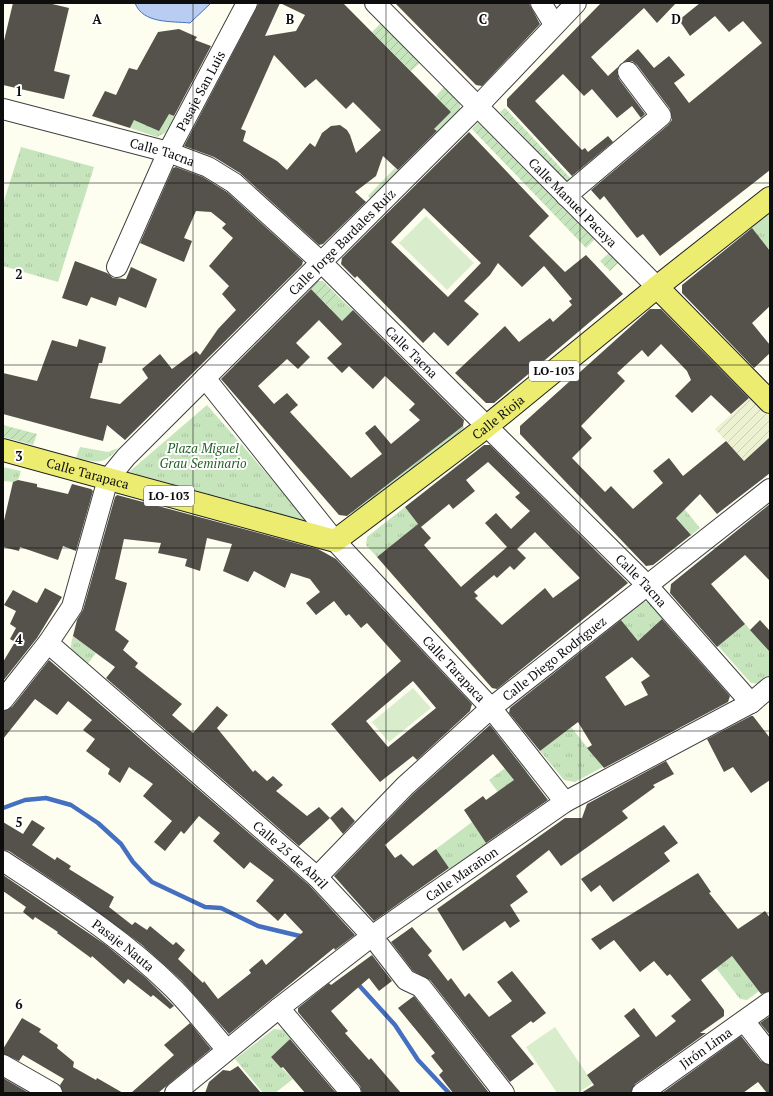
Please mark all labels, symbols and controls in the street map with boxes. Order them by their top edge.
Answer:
text: A [92,10,102,28]
text: B [286,10,294,28]
text: C [479,10,487,28]
text: D [671,10,681,28]
street label: Pasaje San Luis [172,47,229,134]
text: 1 [15,82,23,100]
street label: Calle Tacna [128,133,198,170]
street label: Calle Manuel Pacaya [525,154,622,251]
street label: Calle Jorge Bardales Ruiz [284,184,399,299]
text: 2 [15,265,23,283]
street label: Calle Tacna [382,322,442,382]
road number: LO-103 [529,361,579,381]
street label: Calle Rioja [468,390,528,444]
park label: Plaza Miguel Grau Seminario [159,439,247,472]
text: 3 [15,447,23,465]
street label: Calle Tarapaca [45,453,132,493]
road number: LO-103 [144,486,194,506]
street label: Calle Tacna [612,550,671,611]
street label: Calle Diego Rodriguez [498,612,610,705]
text: 4 [15,630,23,648]
street label: Calle Tarapaca [419,631,490,706]
text: 5 [15,813,23,831]
street label: Calle 25 de Abril [249,816,333,893]
street label: Calle Marañon [422,842,502,905]
street label: Pasaje Nauta [89,915,159,976]
text: 6 [15,995,23,1013]
street label: Jirón Lima [676,1023,736,1073]

